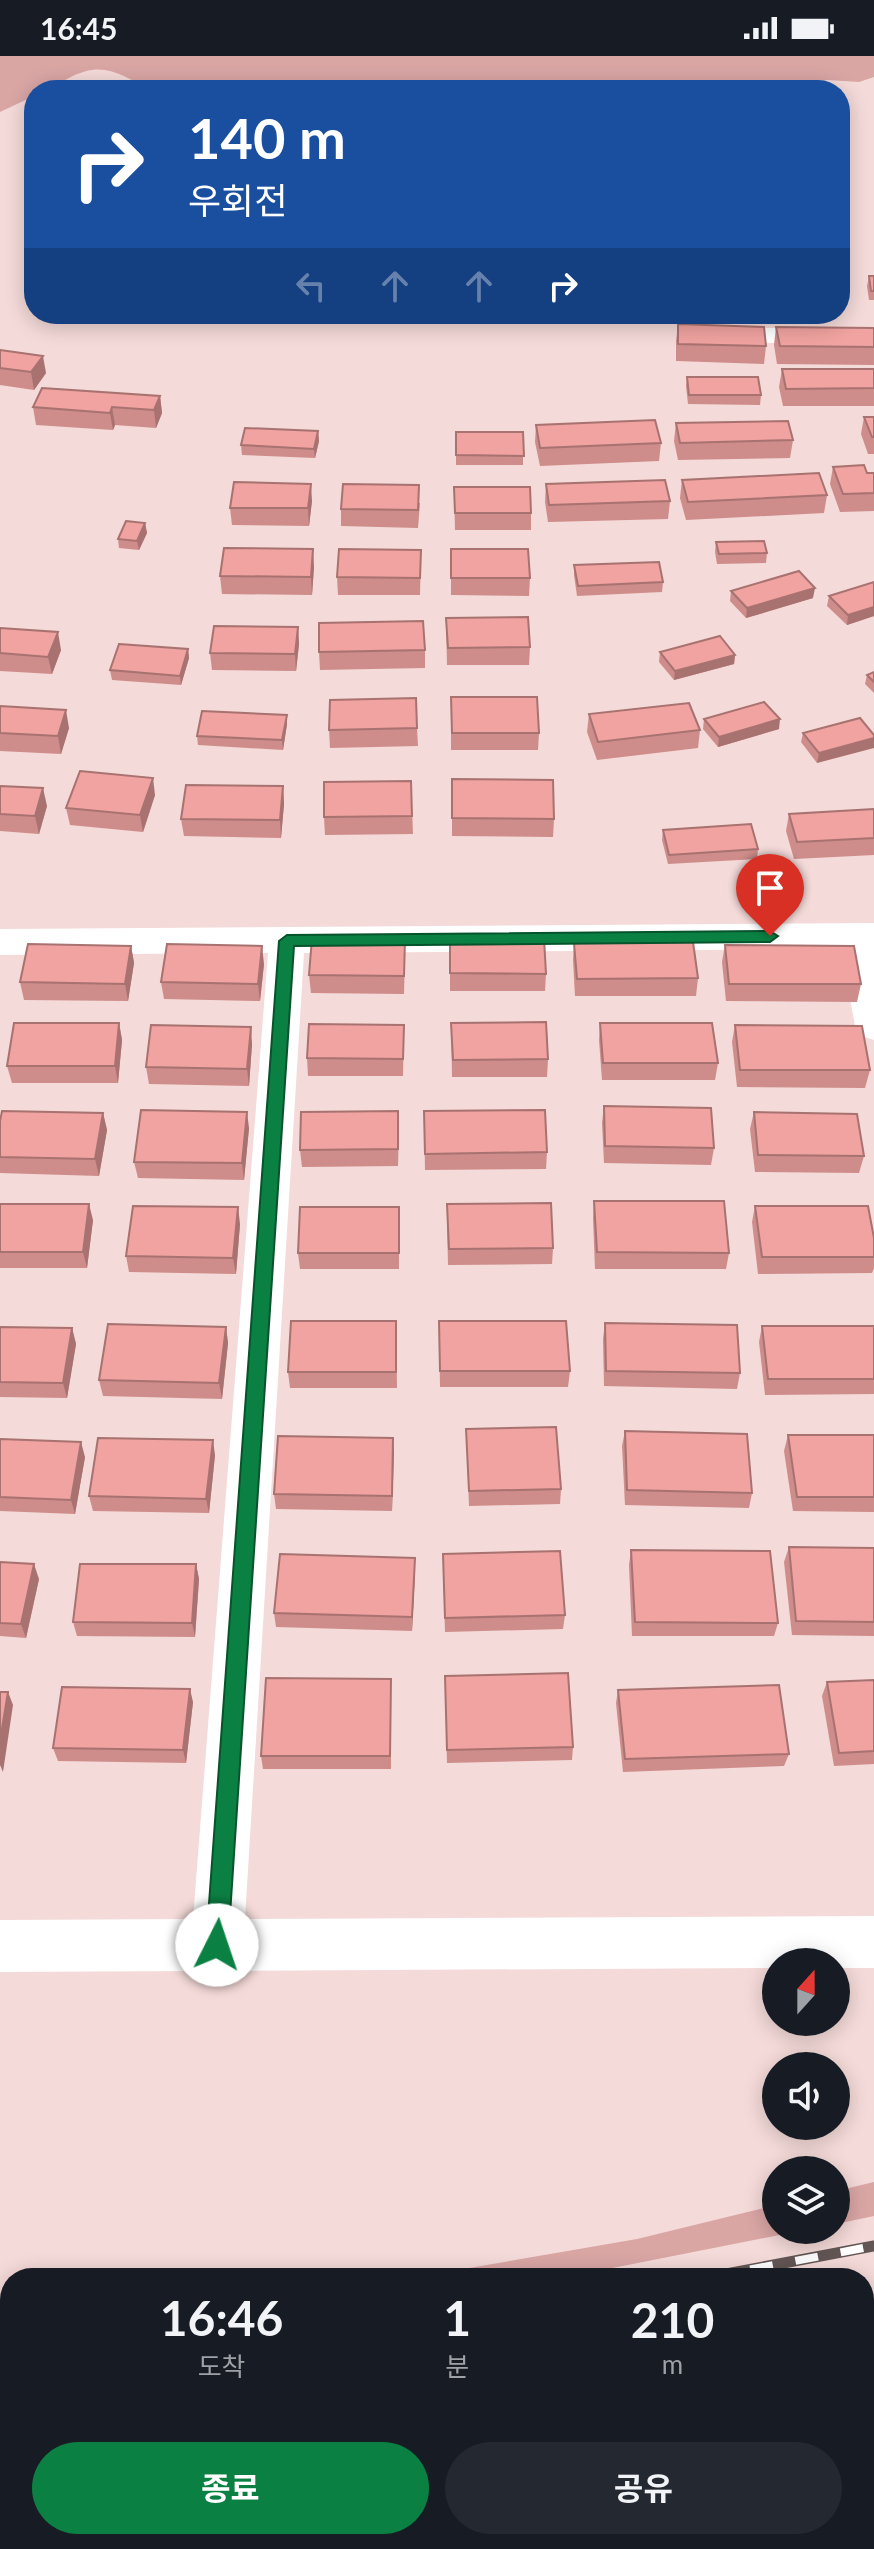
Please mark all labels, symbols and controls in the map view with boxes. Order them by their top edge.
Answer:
text: 16:45 [40,10,117,46]
text: 140 m [188,104,346,171]
icon: right [56,112,160,216]
text: 우회전 [188,178,287,222]
icon: left [289,264,333,308]
icon: ahead [373,264,417,308]
icon: ahead [457,264,501,308]
icon: right [541,264,585,308]
pin [736,854,804,936]
icon: arrive [748,866,792,910]
position arrow [175,1903,259,1987]
north arrow [762,1948,850,2036]
map controls [762,1948,850,2244]
button: sound [762,2052,850,2140]
button: layers [762,2156,850,2244]
text: 16:46 [160,2289,283,2346]
text: 1 [443,2289,471,2346]
text: 210 [631,2291,714,2348]
text: m [662,2348,683,2380]
text: 도착 [198,2350,246,2382]
text: 분 [445,2350,469,2382]
button: 종료 [32,2442,429,2534]
button: 공유 [445,2442,842,2534]

